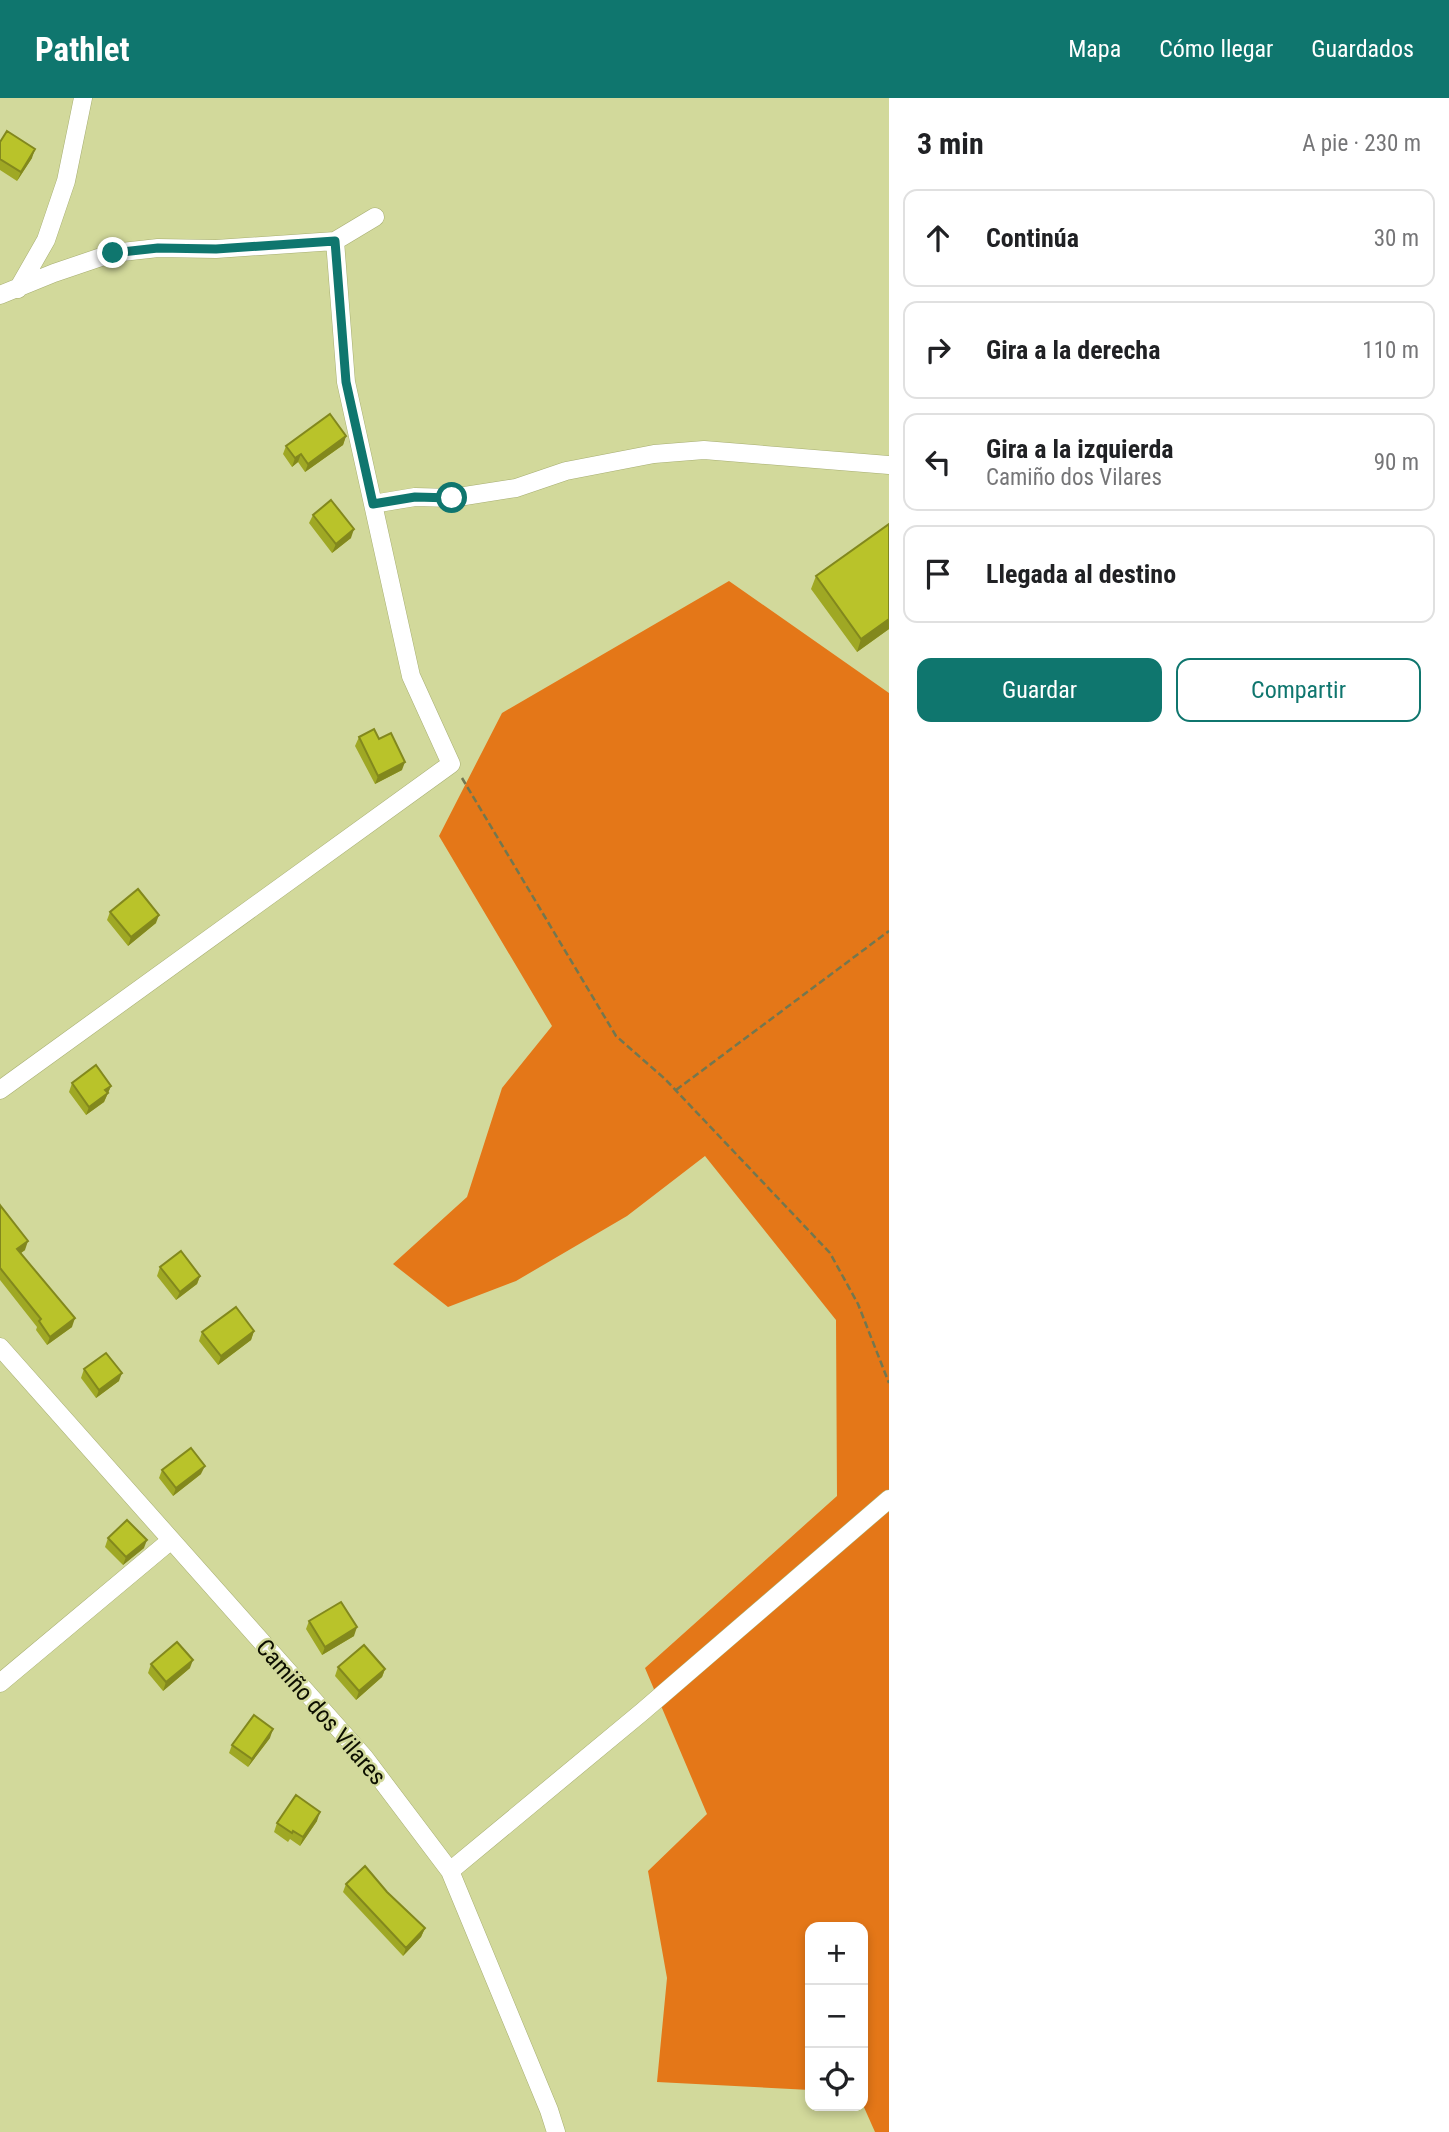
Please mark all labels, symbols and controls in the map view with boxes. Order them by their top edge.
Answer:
text: Pathlet [35,30,130,69]
text: Mapa [1068,35,1121,63]
text: Cómo llegar [1159,35,1273,63]
text: Guardados [1311,35,1414,63]
text: 3 min [917,126,984,161]
text: A pie · 230 m [1302,130,1421,157]
icon: ahead [919,219,957,257]
text: Continúa [986,223,1079,253]
text: 30 m [1374,225,1419,252]
route end [97,237,128,268]
icon: right [919,331,957,369]
text: Gira a la derecha [986,335,1160,365]
text: 110 m [1362,337,1419,364]
text: Gira a la izquierda [986,434,1174,464]
icon: left [919,443,957,481]
text: 90 m [1374,449,1419,476]
text: Camiño dos Vilares [986,464,1162,491]
route start [436,482,467,513]
icon: arrive [919,555,957,593]
text: Llegada al destino [986,559,1176,589]
button: Guardar [917,658,1162,722]
button: Compartir [1176,658,1421,722]
street label: Camiño dos Vilares [250,1634,392,1790]
map controls [805,1922,868,2111]
button: + [805,1922,868,1985]
button: − [805,1985,868,2048]
button: locate [805,2048,868,2111]

